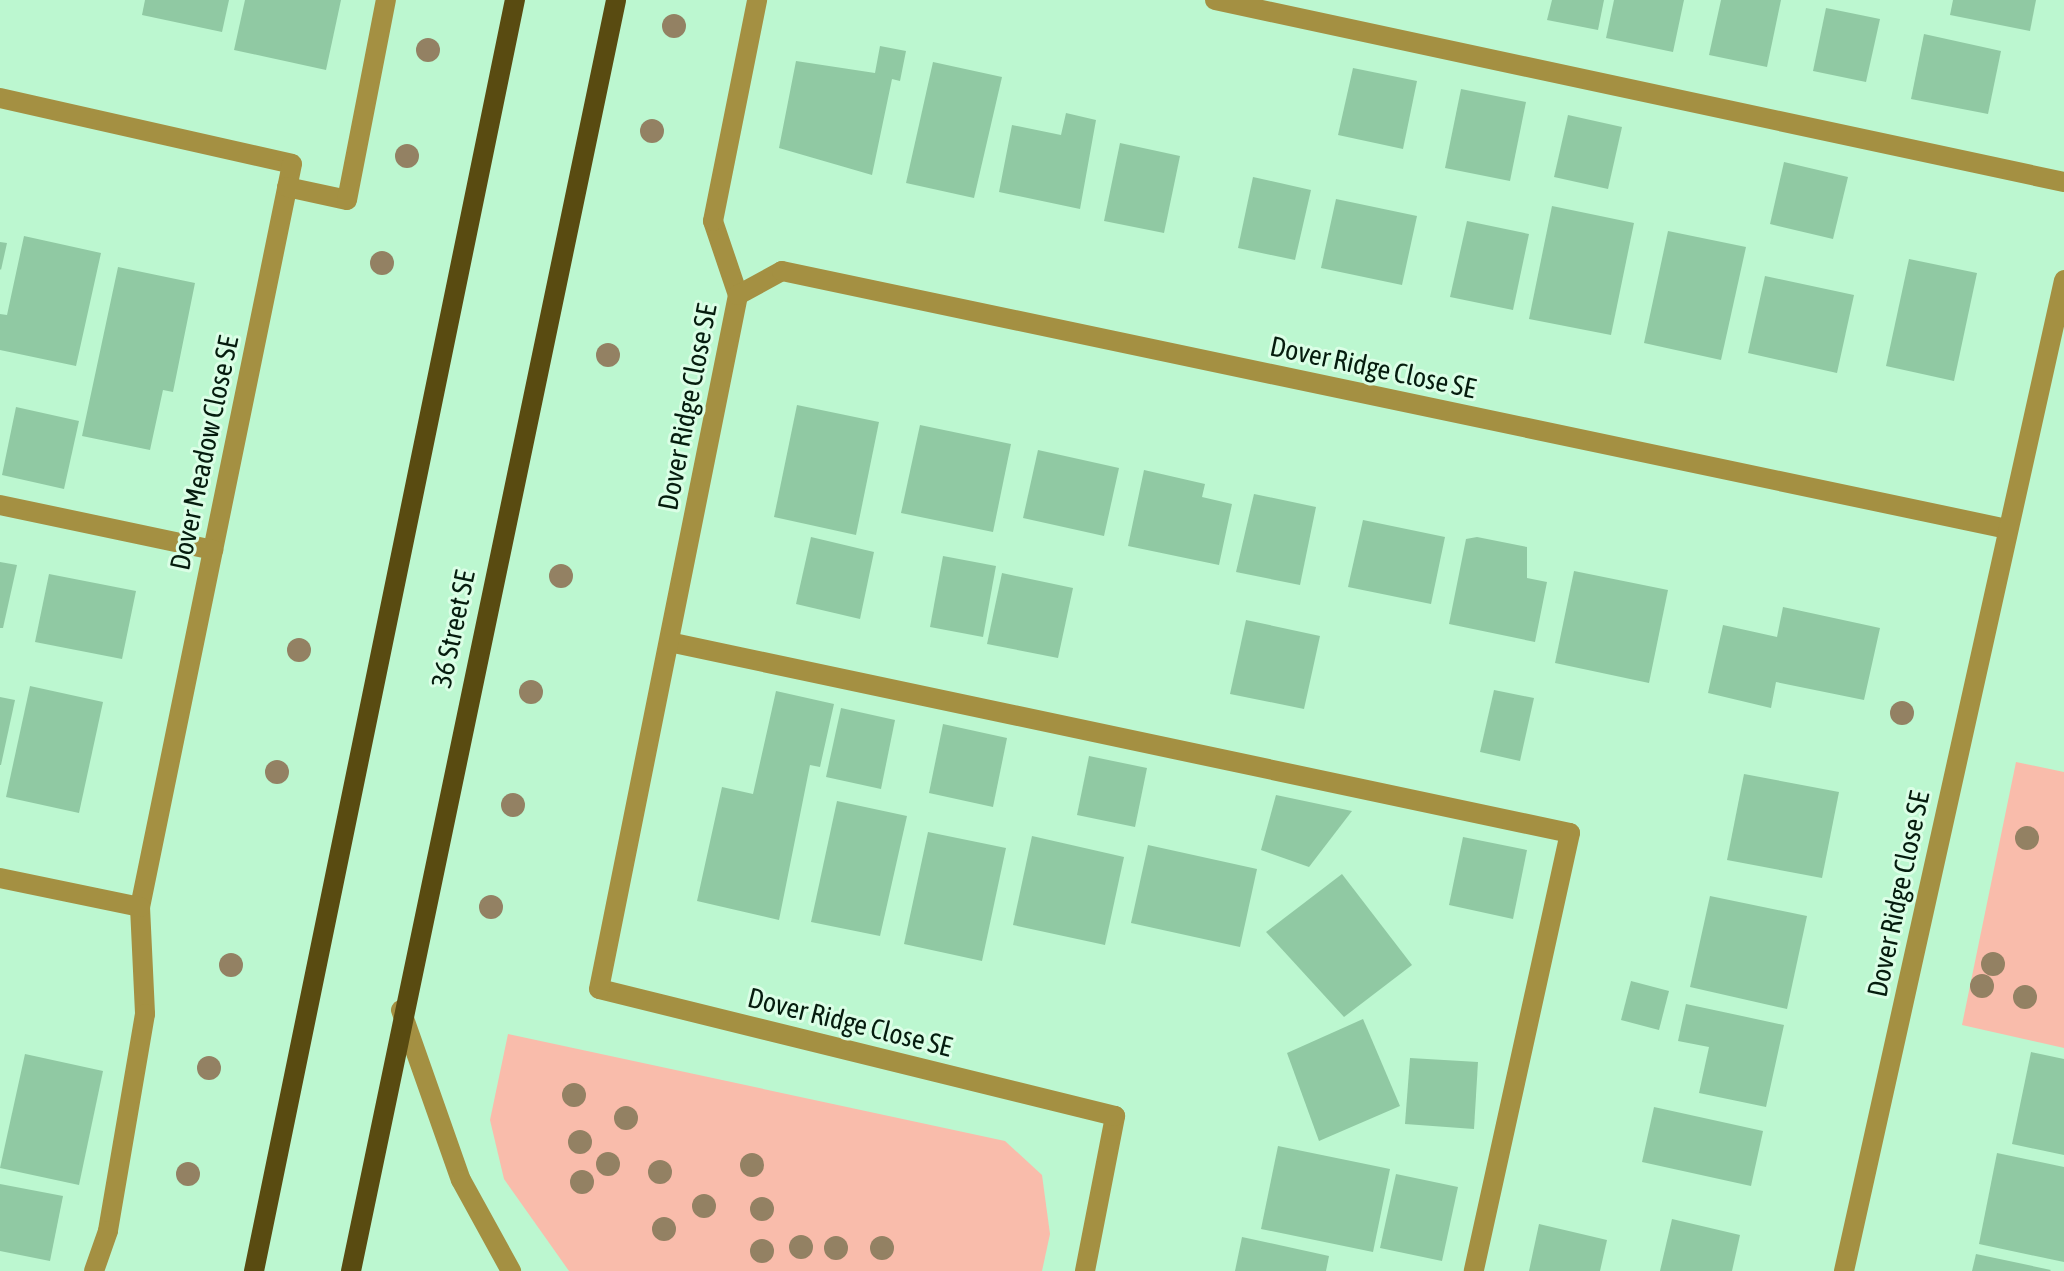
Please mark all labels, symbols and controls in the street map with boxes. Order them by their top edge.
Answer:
street label: Dover Ridge Close SE [651,301,723,513]
street label: Dover Ridge Close SE [1267,329,1479,405]
street label: Dover Meadow Close SE [163,333,245,573]
street label: 36 Street SE [424,567,482,691]
street label: Dover Ridge Close SE [1860,788,1936,1000]
street label: Dover Ridge Close SE [744,980,956,1064]

